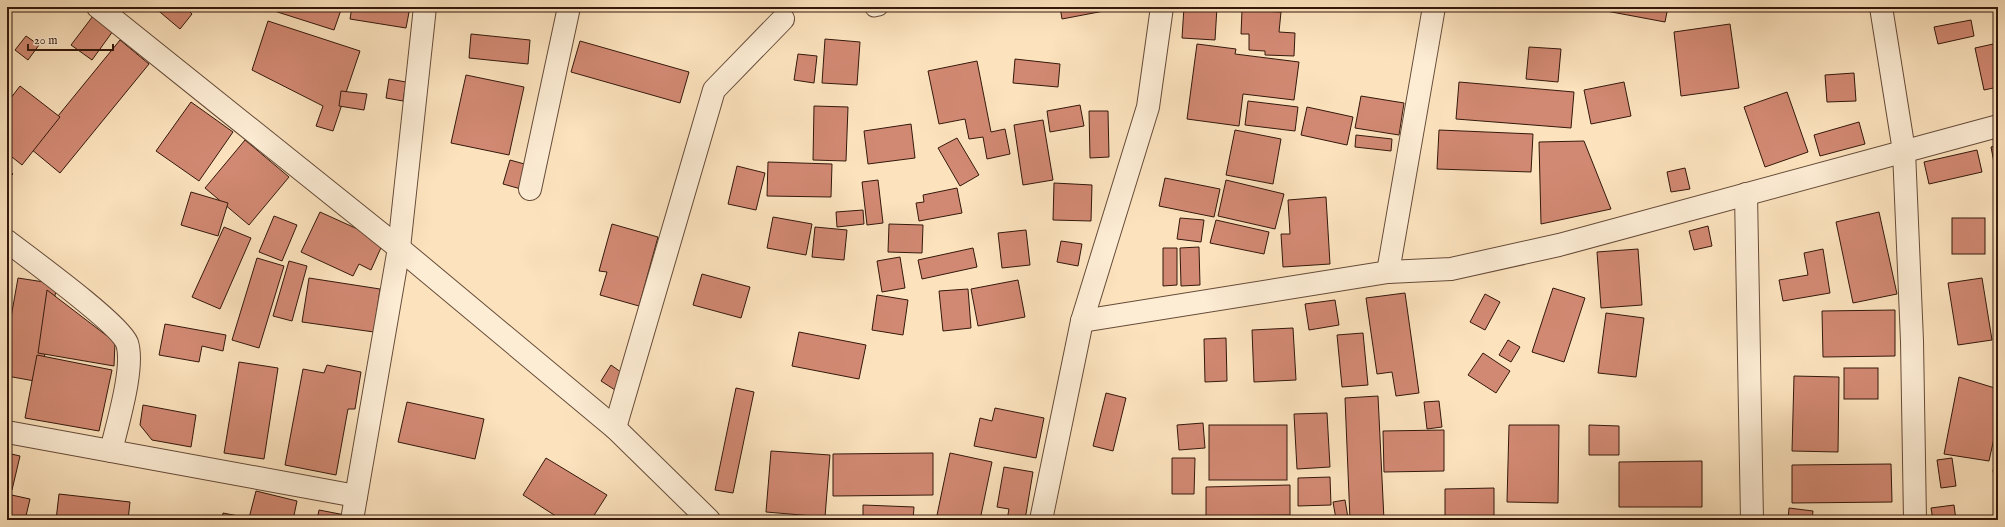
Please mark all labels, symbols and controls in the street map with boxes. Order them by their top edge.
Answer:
scale bar [28,26,113,52]
text: 20 m [34,33,57,48]

